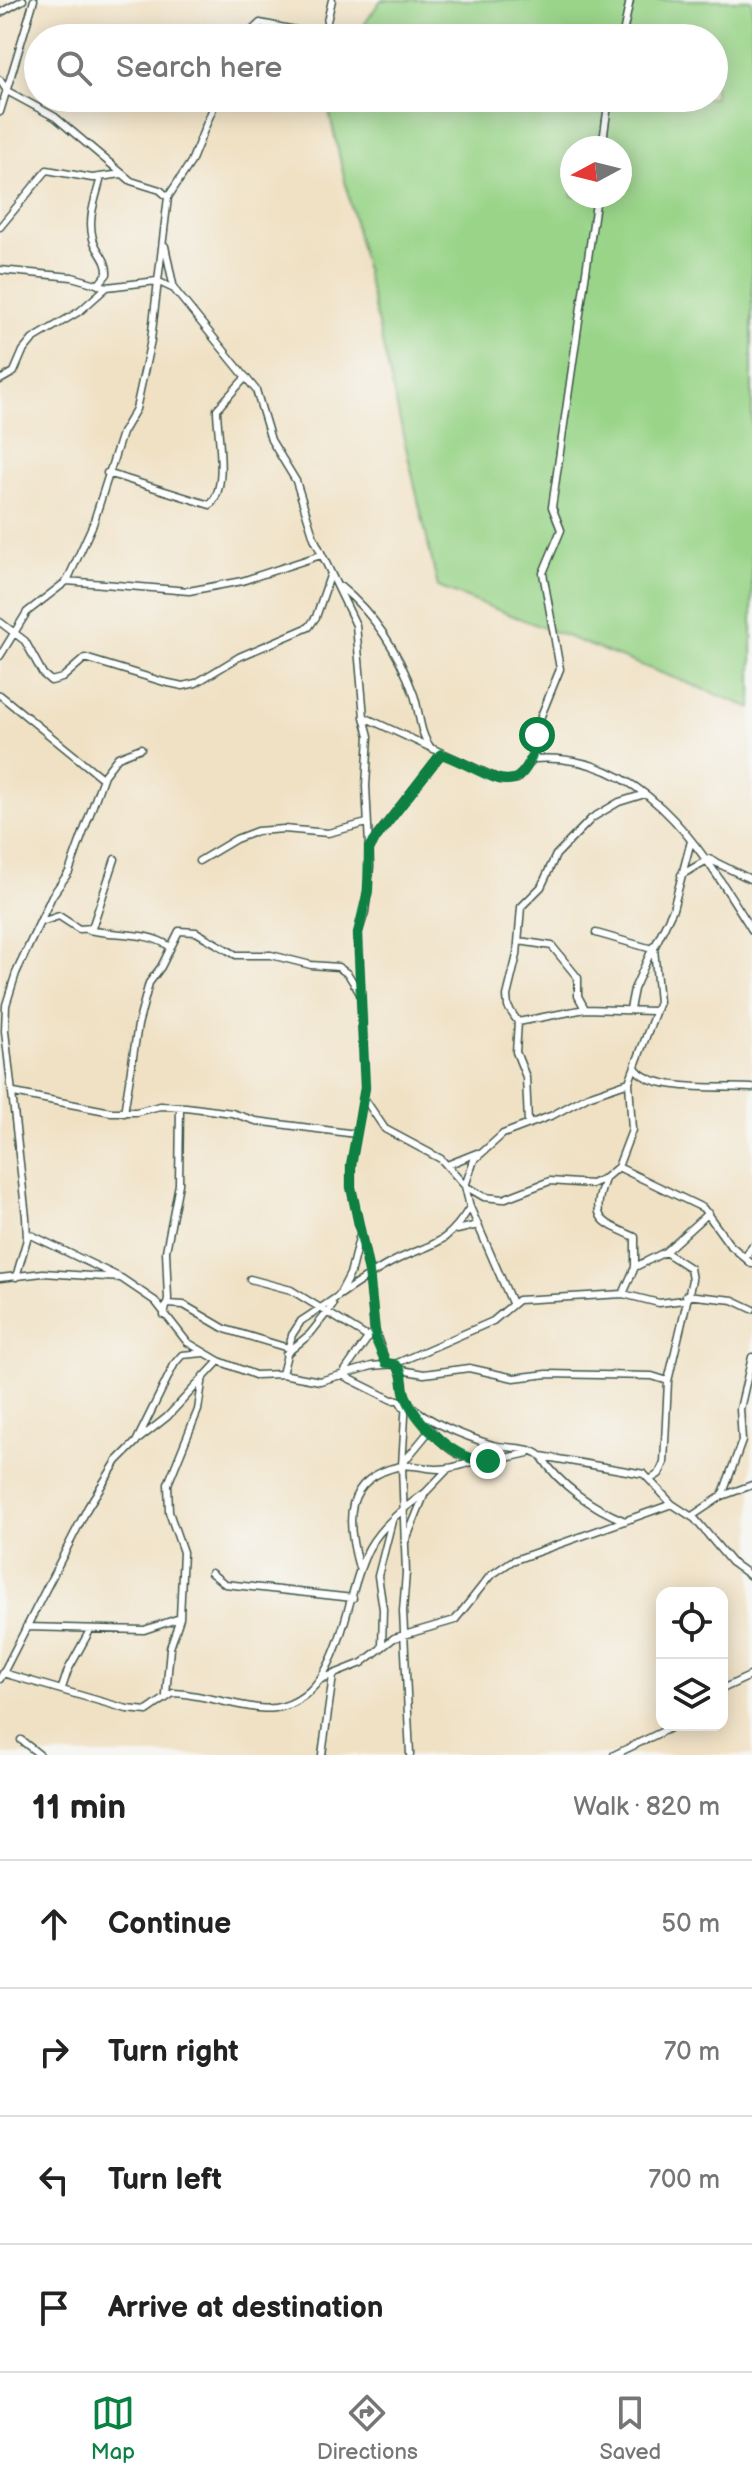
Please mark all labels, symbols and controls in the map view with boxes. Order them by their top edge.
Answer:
search box [24,24,728,112]
icon: search [52,46,96,90]
text: Search here [116,50,282,86]
north arrow [560,136,632,208]
route start [519,717,555,753]
route end [470,1443,506,1479]
map controls [656,1587,728,1731]
button: locate [656,1587,728,1659]
button: layers [656,1659,728,1731]
text: 11 min [32,1787,126,1828]
text: Walk · 820 m [573,1792,720,1823]
icon: ahead [32,1902,76,1946]
text: Continue [108,1906,231,1942]
text: 50 m [661,1909,720,1940]
icon: right [32,2030,76,2074]
text: Turn right [108,2034,239,2070]
text: 70 m [663,2037,720,2068]
icon: left [32,2158,76,2202]
text: Turn left [108,2162,222,2198]
text: 700 m [648,2165,720,2196]
icon: arrive [32,2286,76,2330]
text: Arrive at destination [108,2290,384,2326]
tab: Map [91,2391,135,2466]
tab: Directions [317,2391,418,2466]
tab: Saved [599,2391,661,2466]

